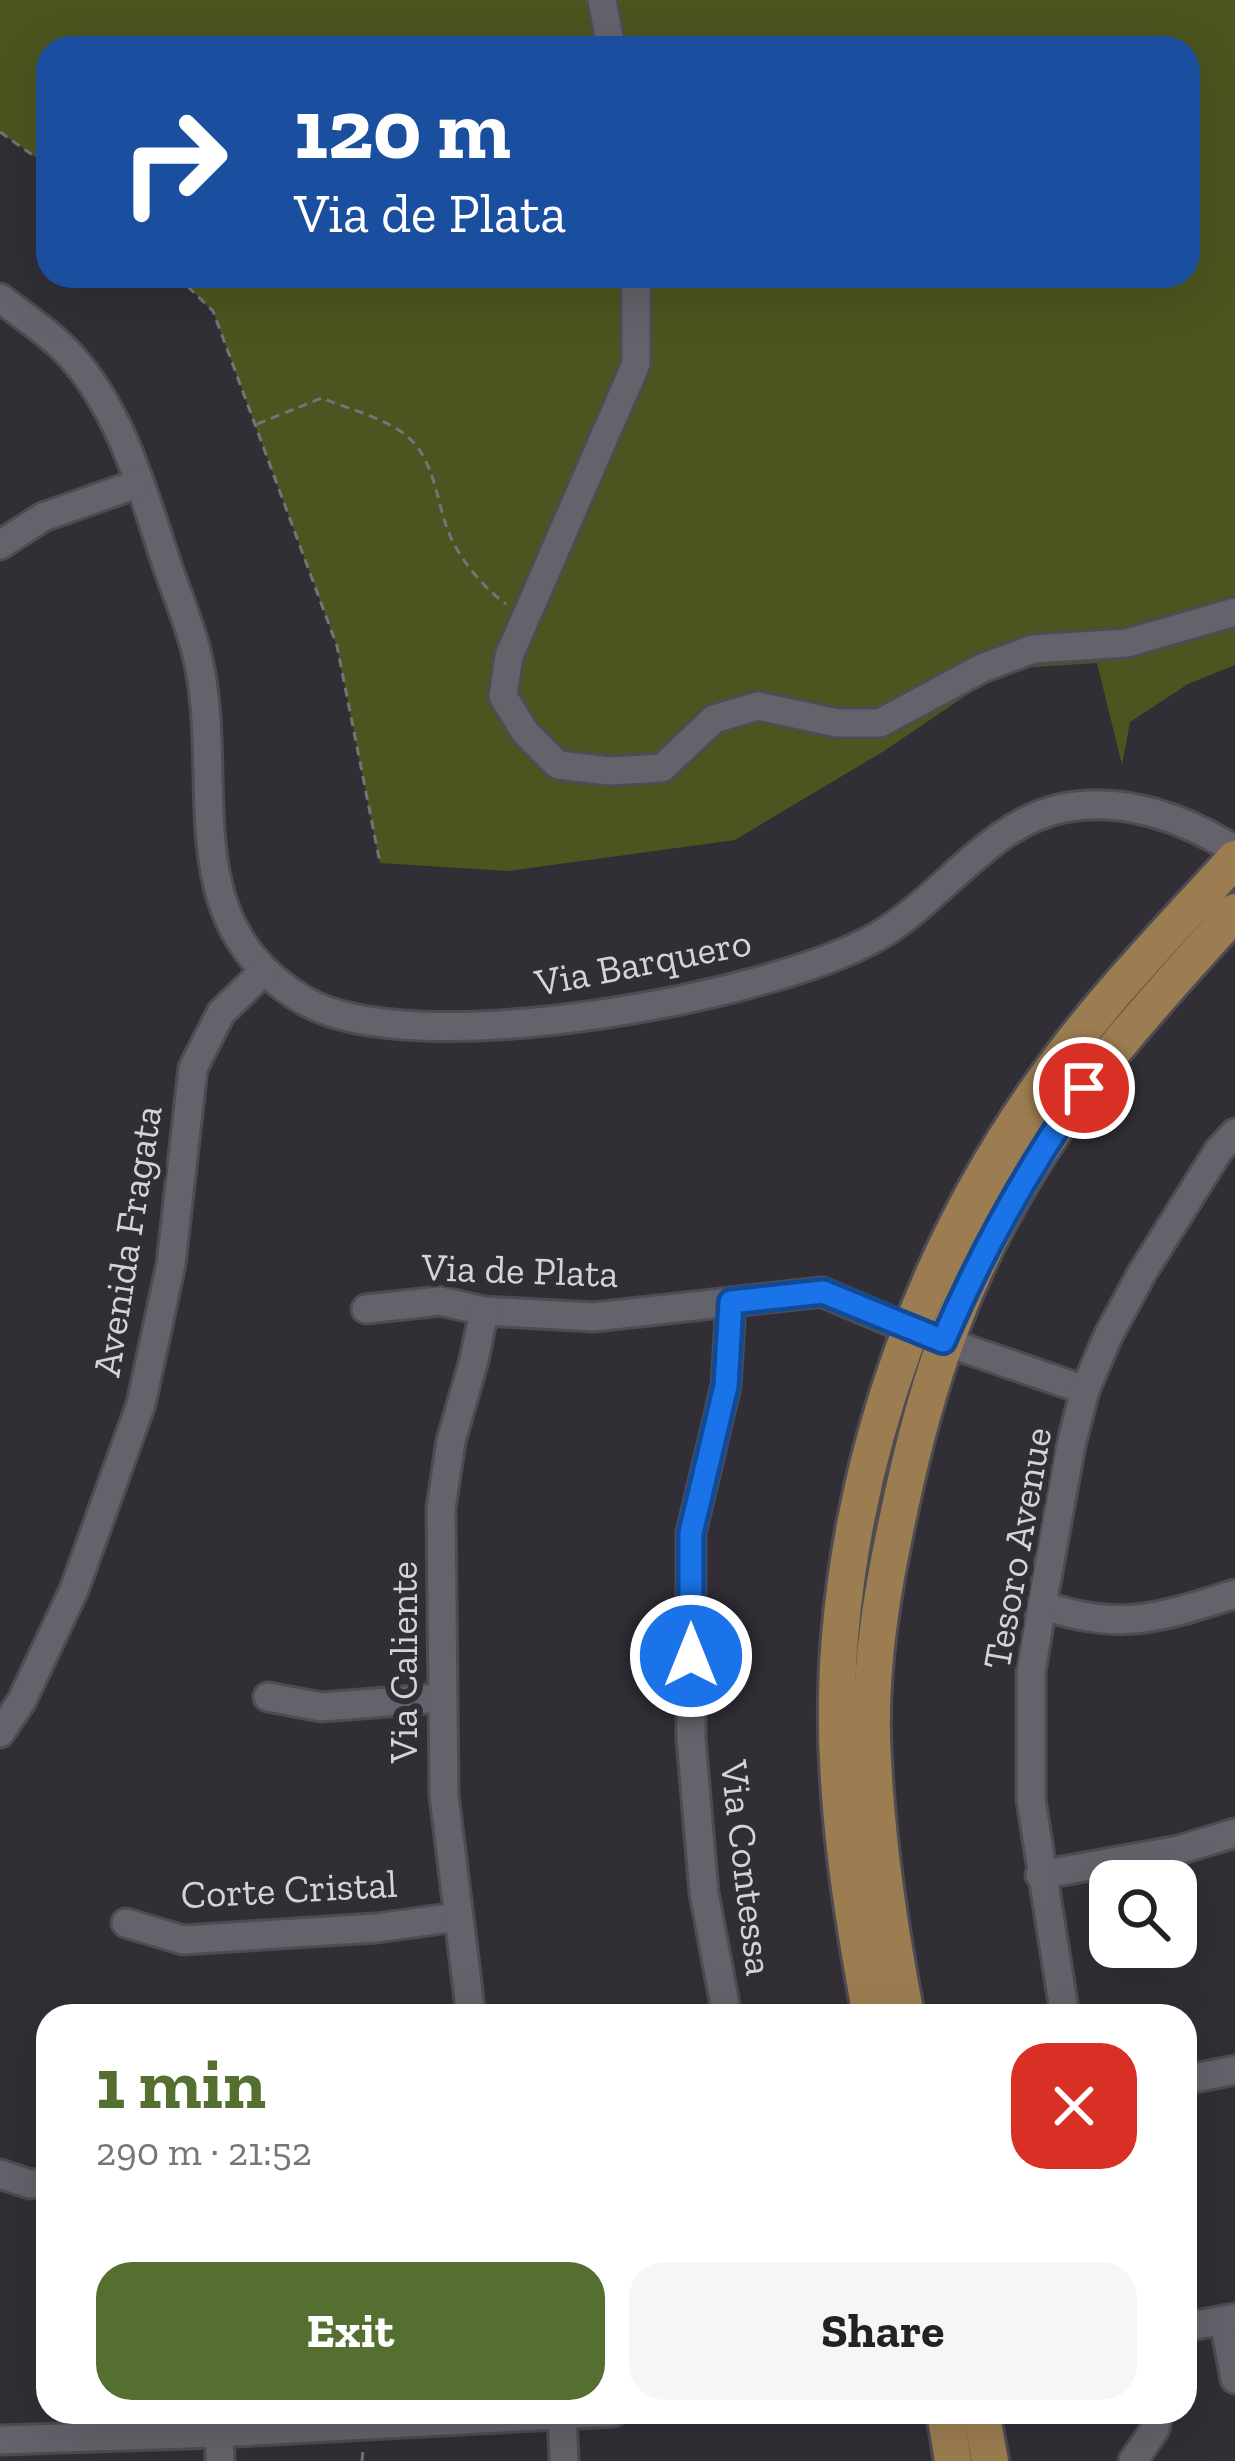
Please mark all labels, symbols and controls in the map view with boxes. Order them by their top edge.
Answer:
text: 120 m [294,79,511,180]
icon: right [96,84,252,240]
text: Via de Plata [294,181,566,246]
street label: Via Barquero [530,918,755,1006]
pin [1033,1037,1135,1139]
icon: arrive [1051,1055,1117,1121]
street label: Avenida Fragata [82,1102,172,1380]
street label: Via de Plata [420,1243,619,1297]
street label: Tesoro Avenue [973,1423,1061,1673]
street label: Via Caliente [380,1561,427,1764]
position arrow [628,1593,754,1719]
street label: Via Contessa [710,1757,784,1978]
street label: Corte Cristal [180,1860,398,1918]
map controls [1089,1860,1197,1968]
button: search [1089,1860,1197,1968]
text: 1 min [96,2040,266,2126]
button: close [1011,2043,1137,2169]
text: 290 m · 21:52 [96,2128,312,2175]
button: Exit [96,2262,605,2400]
button: Share [629,2262,1137,2400]

